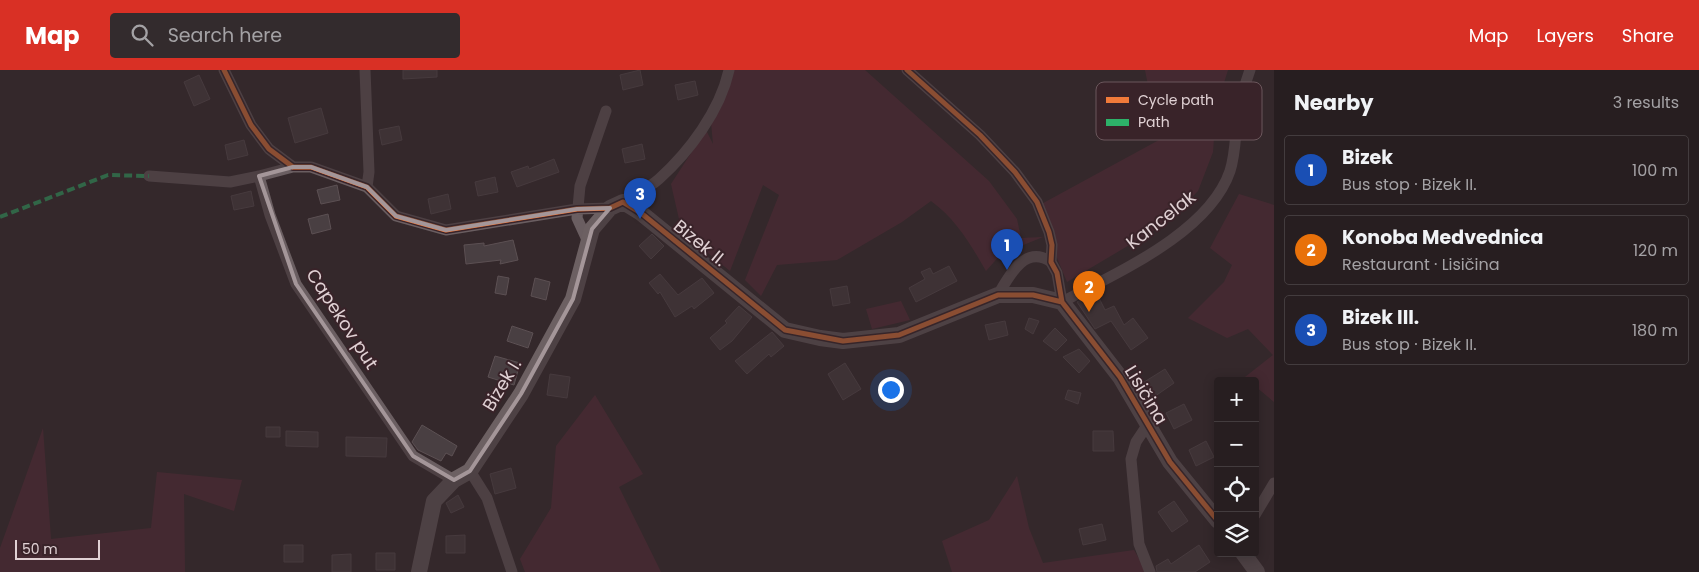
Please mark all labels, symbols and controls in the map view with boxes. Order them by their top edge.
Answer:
search box [110,13,460,58]
text: Map [25,19,80,52]
icon: search [128,21,156,49]
text: Search here [168,22,282,49]
text: Map [1469,23,1509,48]
text: Layers [1537,23,1594,48]
text: Share [1622,23,1674,48]
legend [1096,82,1262,140]
text: Nearby [1294,88,1374,117]
text: Cycle path [1138,90,1214,110]
text: 3 results [1613,91,1679,114]
text: Path [1138,112,1170,132]
text: Bizek [1342,144,1393,171]
text: 1 [1308,159,1314,182]
text: 100 m [1632,159,1678,182]
text: Bus stop · Bizek II. [1342,173,1477,196]
pin: 3 [624,178,656,219]
street label: Kancelak [1121,184,1201,255]
street label: Bizek II. [669,214,732,272]
text: Konoba Medvednica [1342,224,1543,251]
pin: 1 [991,229,1023,270]
text: 2 [1306,239,1316,262]
text: 120 m [1633,239,1678,262]
text: Restaurant · Lisičina [1342,253,1500,276]
street label: Capekov put [301,264,384,374]
pin: 2 [1073,271,1105,312]
text: Bizek III. [1342,304,1419,331]
text: 3 [1306,319,1316,342]
text: 180 m [1632,319,1678,342]
text: Bus stop · Bizek II. [1342,333,1477,356]
street label: Bizek I. [476,354,527,416]
street label: Lisičina [1119,360,1174,429]
your location [878,377,904,403]
map controls [1214,377,1259,557]
button: + [1214,377,1259,422]
button: − [1214,422,1259,467]
button: locate [1214,467,1259,512]
button: layers [1214,512,1259,557]
scale bar [15,537,100,560]
text: 50 m [22,539,58,559]

